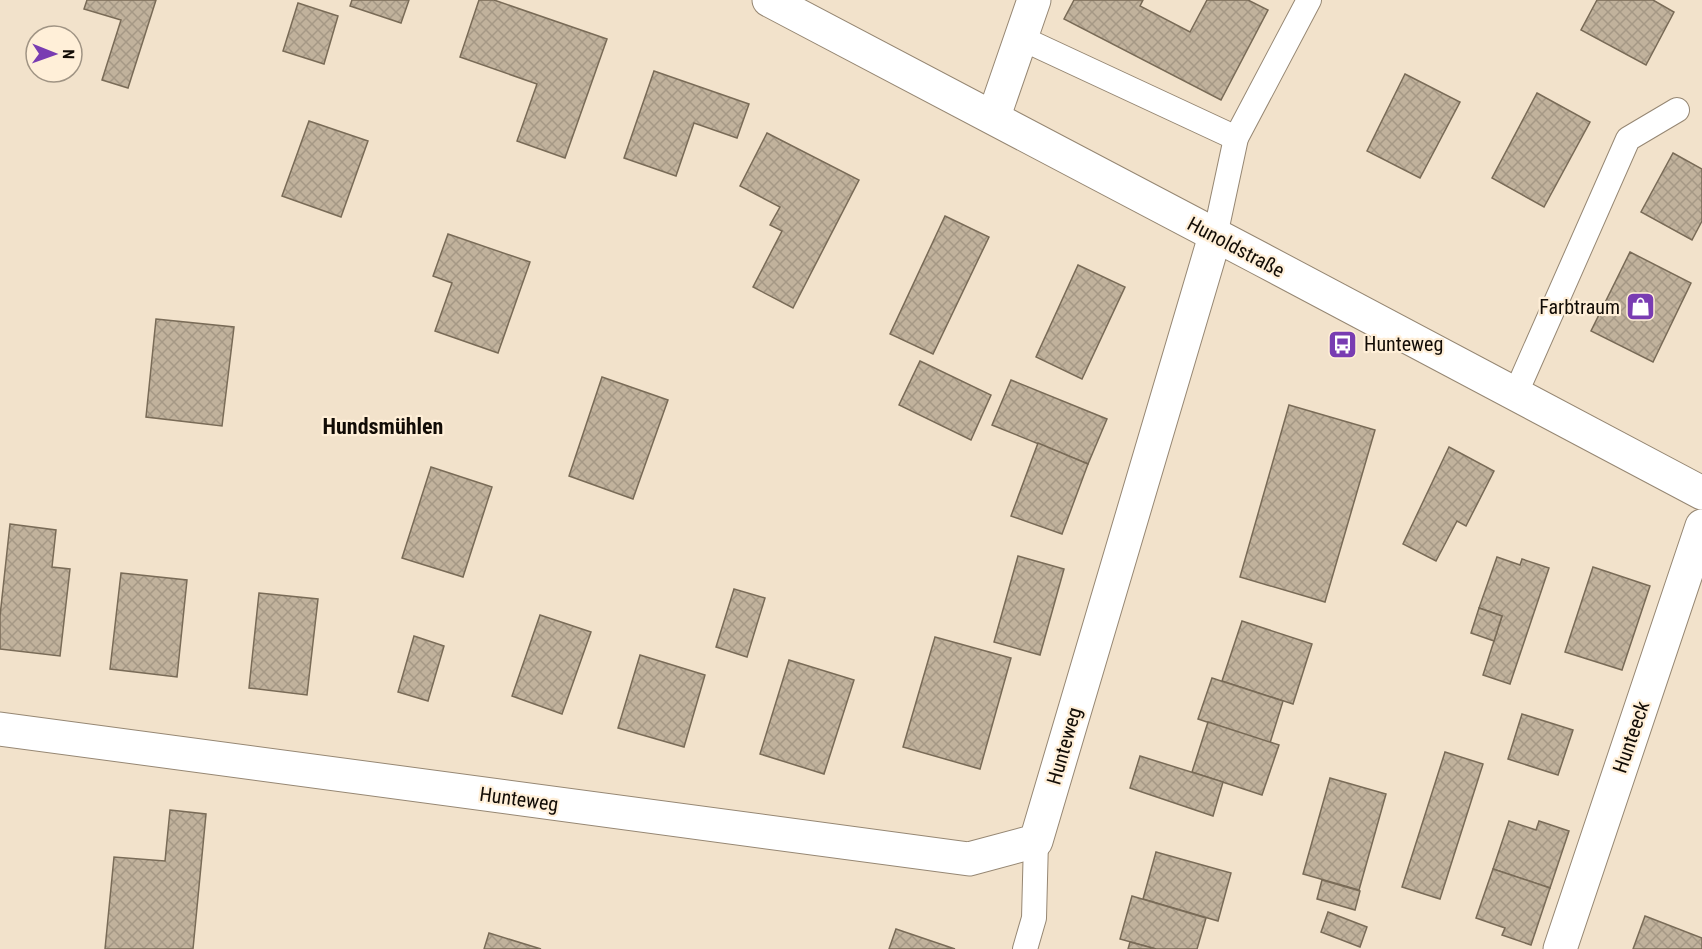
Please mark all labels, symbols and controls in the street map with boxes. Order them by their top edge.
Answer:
north arrow [24,24,84,84]
text: N [59,49,78,59]
street label: Hunoldstraße [1183,211,1289,283]
shop icon: Farbtraum [1625,291,1657,323]
place label: Farbtraum [1539,295,1620,319]
bus stop icon: Hunteweg [1327,328,1359,360]
place label: Hunteweg [1364,332,1443,356]
district label: Hundsmühlen [323,414,443,439]
street label: Hunteeck [1607,698,1655,776]
street label: Hunteweg [1042,705,1086,787]
street label: Hunteweg [478,782,560,816]

